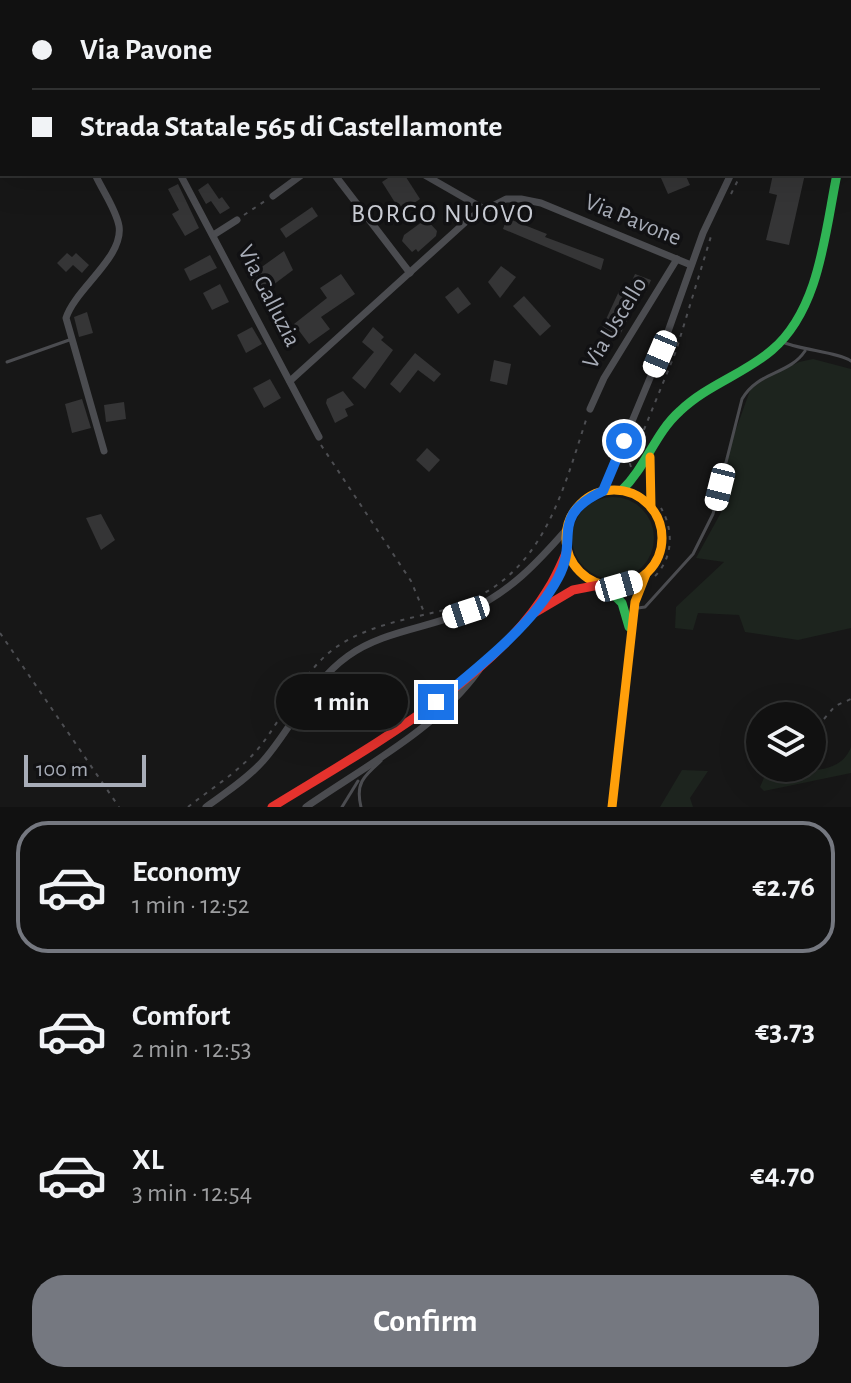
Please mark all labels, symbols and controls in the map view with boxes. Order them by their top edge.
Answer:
text: Via Pavone [80,35,212,65]
text: Strada Statale 565 di Castellamonte [80,112,502,142]
street label: Via Pavone [581,190,685,250]
district label: BORGO NUOVO [351,201,535,227]
street label: Via Galluzia [233,241,305,351]
street label: Via Uscello [578,273,652,373]
car [640,327,680,381]
route start [606,423,642,459]
car [703,461,737,513]
car [593,568,645,604]
car [439,593,493,631]
callout: 1 min [276,674,408,730]
route end [418,684,454,720]
text: 1 min [315,689,369,715]
map controls [746,702,826,782]
button: layers [746,702,826,782]
scale bar [24,751,146,787]
text: 100 m [36,758,88,780]
icon: car [36,851,108,923]
text: Economy [132,857,241,887]
text: €2.76 [753,872,815,902]
text: 1 min · 12:52 [132,892,250,918]
icon: car [36,995,108,1067]
text: Comfort [132,1001,231,1031]
text: €3.73 [755,1016,815,1046]
text: 2 min · 12:53 [132,1036,251,1062]
icon: car [36,1139,108,1211]
text: XL [132,1145,164,1175]
text: €4.70 [750,1160,815,1190]
text: 3 min · 12:54 [132,1180,252,1206]
button: Confirm [32,1275,819,1367]

